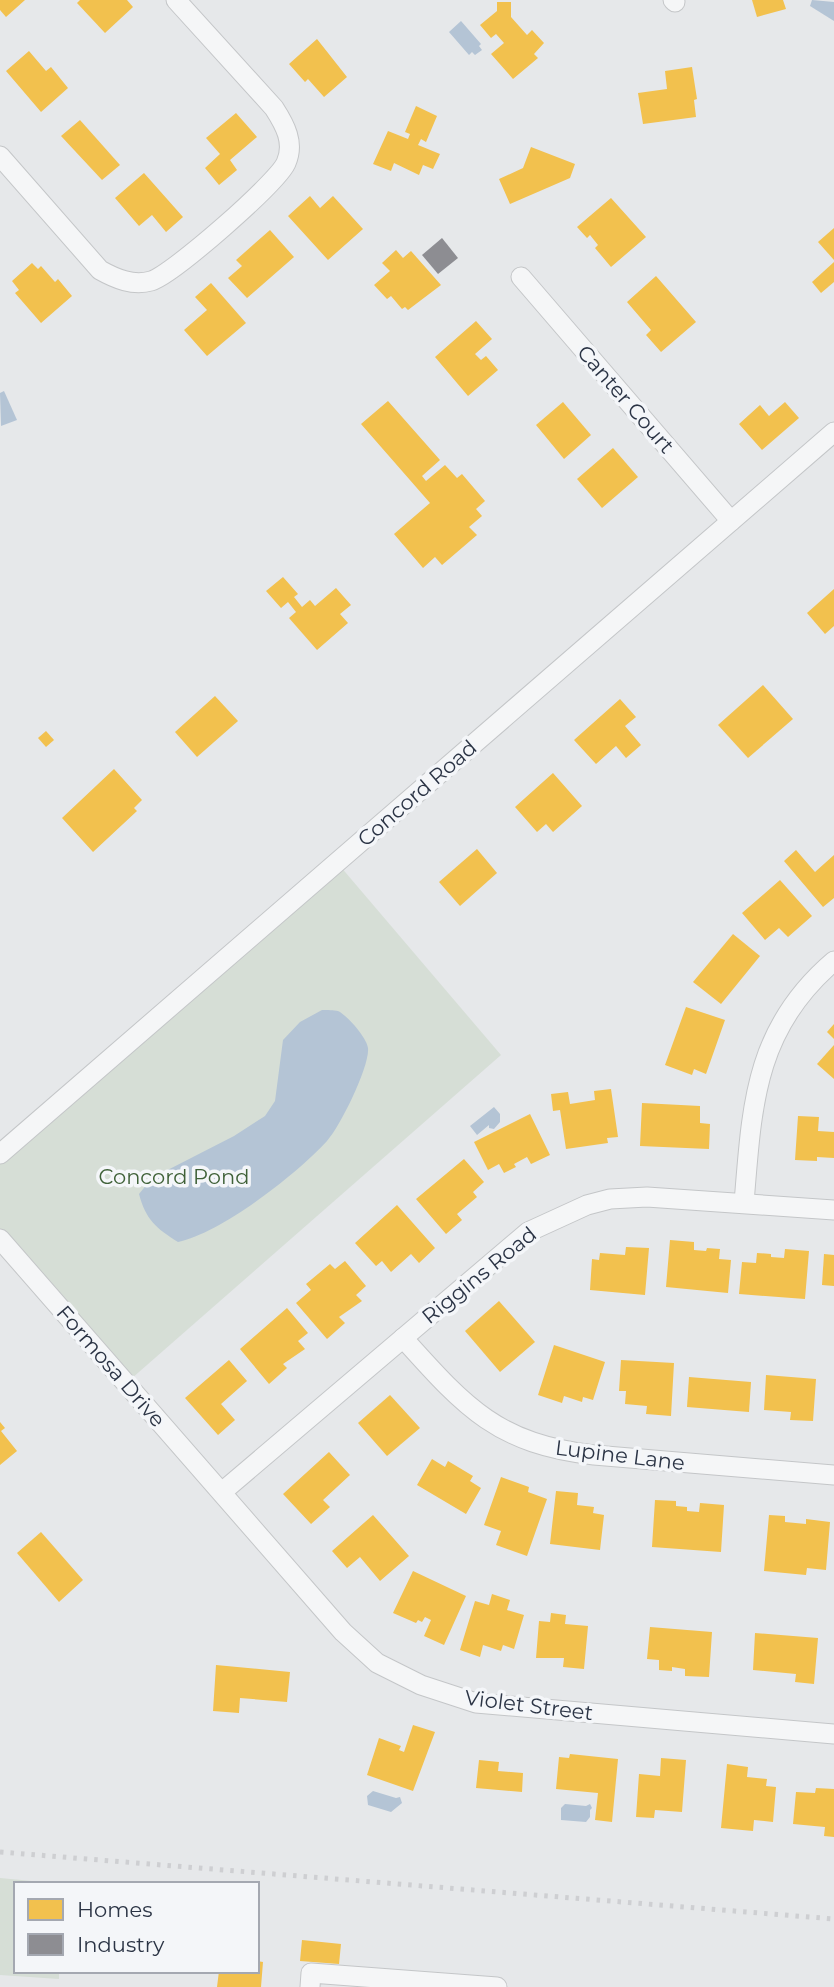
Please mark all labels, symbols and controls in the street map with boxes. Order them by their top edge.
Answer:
street label: Canter Court [572,340,680,458]
street label: Concord Road [352,735,482,851]
park label: Concord Pond [99,1164,249,1189]
street label: Riggins Road [417,1221,541,1329]
street label: Formosa Drive [51,1300,171,1432]
street label: Lupine Lane [554,1435,686,1475]
street label: Violet Street [463,1685,595,1725]
legend [14,1882,259,1973]
text: Homes [77,1897,152,1922]
text: Industry [77,1932,165,1957]

